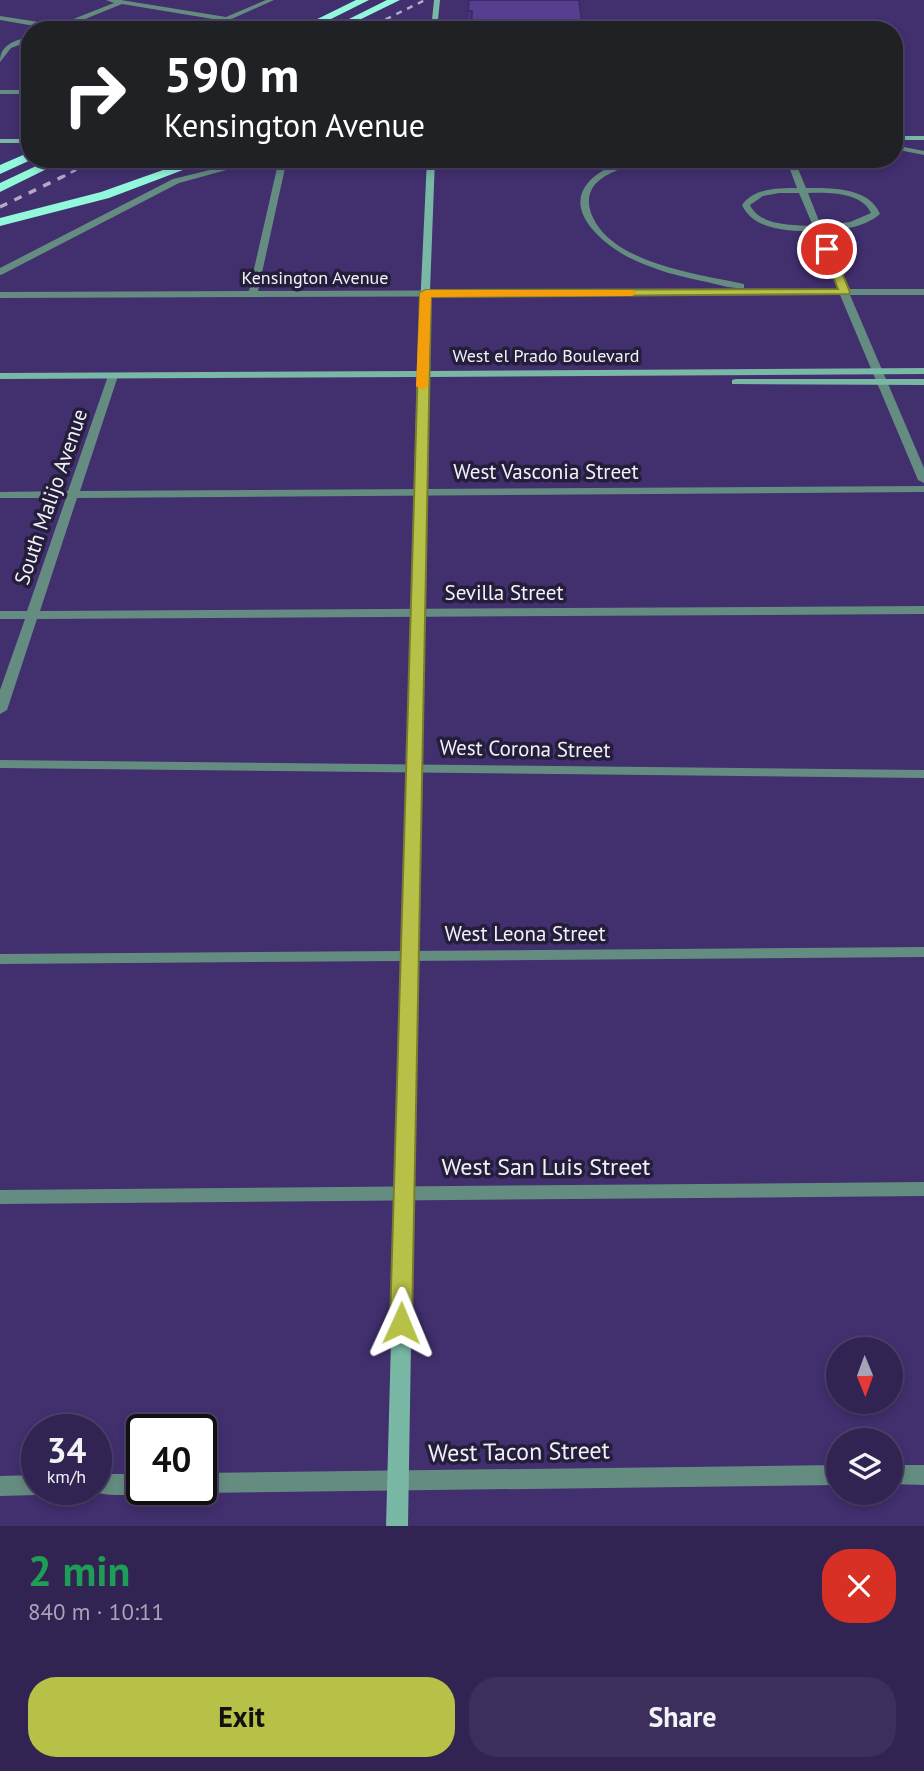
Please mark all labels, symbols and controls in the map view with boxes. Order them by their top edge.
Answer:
text: 590 m [164,42,299,106]
icon: right [49,49,140,140]
text: Kensington Avenue [164,104,425,146]
pin [797,219,857,279]
icon: arrive [808,230,846,268]
street label: Kensington Avenue [242,266,388,289]
street label: West el Prado Boulevard [453,344,639,367]
street label: South Malijo Avenue [8,405,93,588]
street label: West Vasconia Street [453,458,639,485]
street label: Sevilla Street [444,579,564,606]
street label: West Corona Street [439,734,611,763]
street label: West Leona Street [444,920,606,947]
street label: West San Luis Street [442,1151,651,1182]
position arrow [364,1286,438,1360]
north arrow [826,1337,903,1414]
map controls [826,1337,903,1505]
speed limit sign: 40 [126,1414,217,1505]
text: 34 [47,1427,86,1473]
button: layers [826,1428,903,1505]
street label: West Tacon Street [428,1434,610,1469]
text: km/h [47,1465,86,1488]
text: 2 min [28,1543,130,1598]
button: close [822,1549,896,1623]
text: 840 m · 10:11 [28,1597,164,1626]
button: Exit [28,1677,455,1757]
button: Share [469,1677,896,1757]

